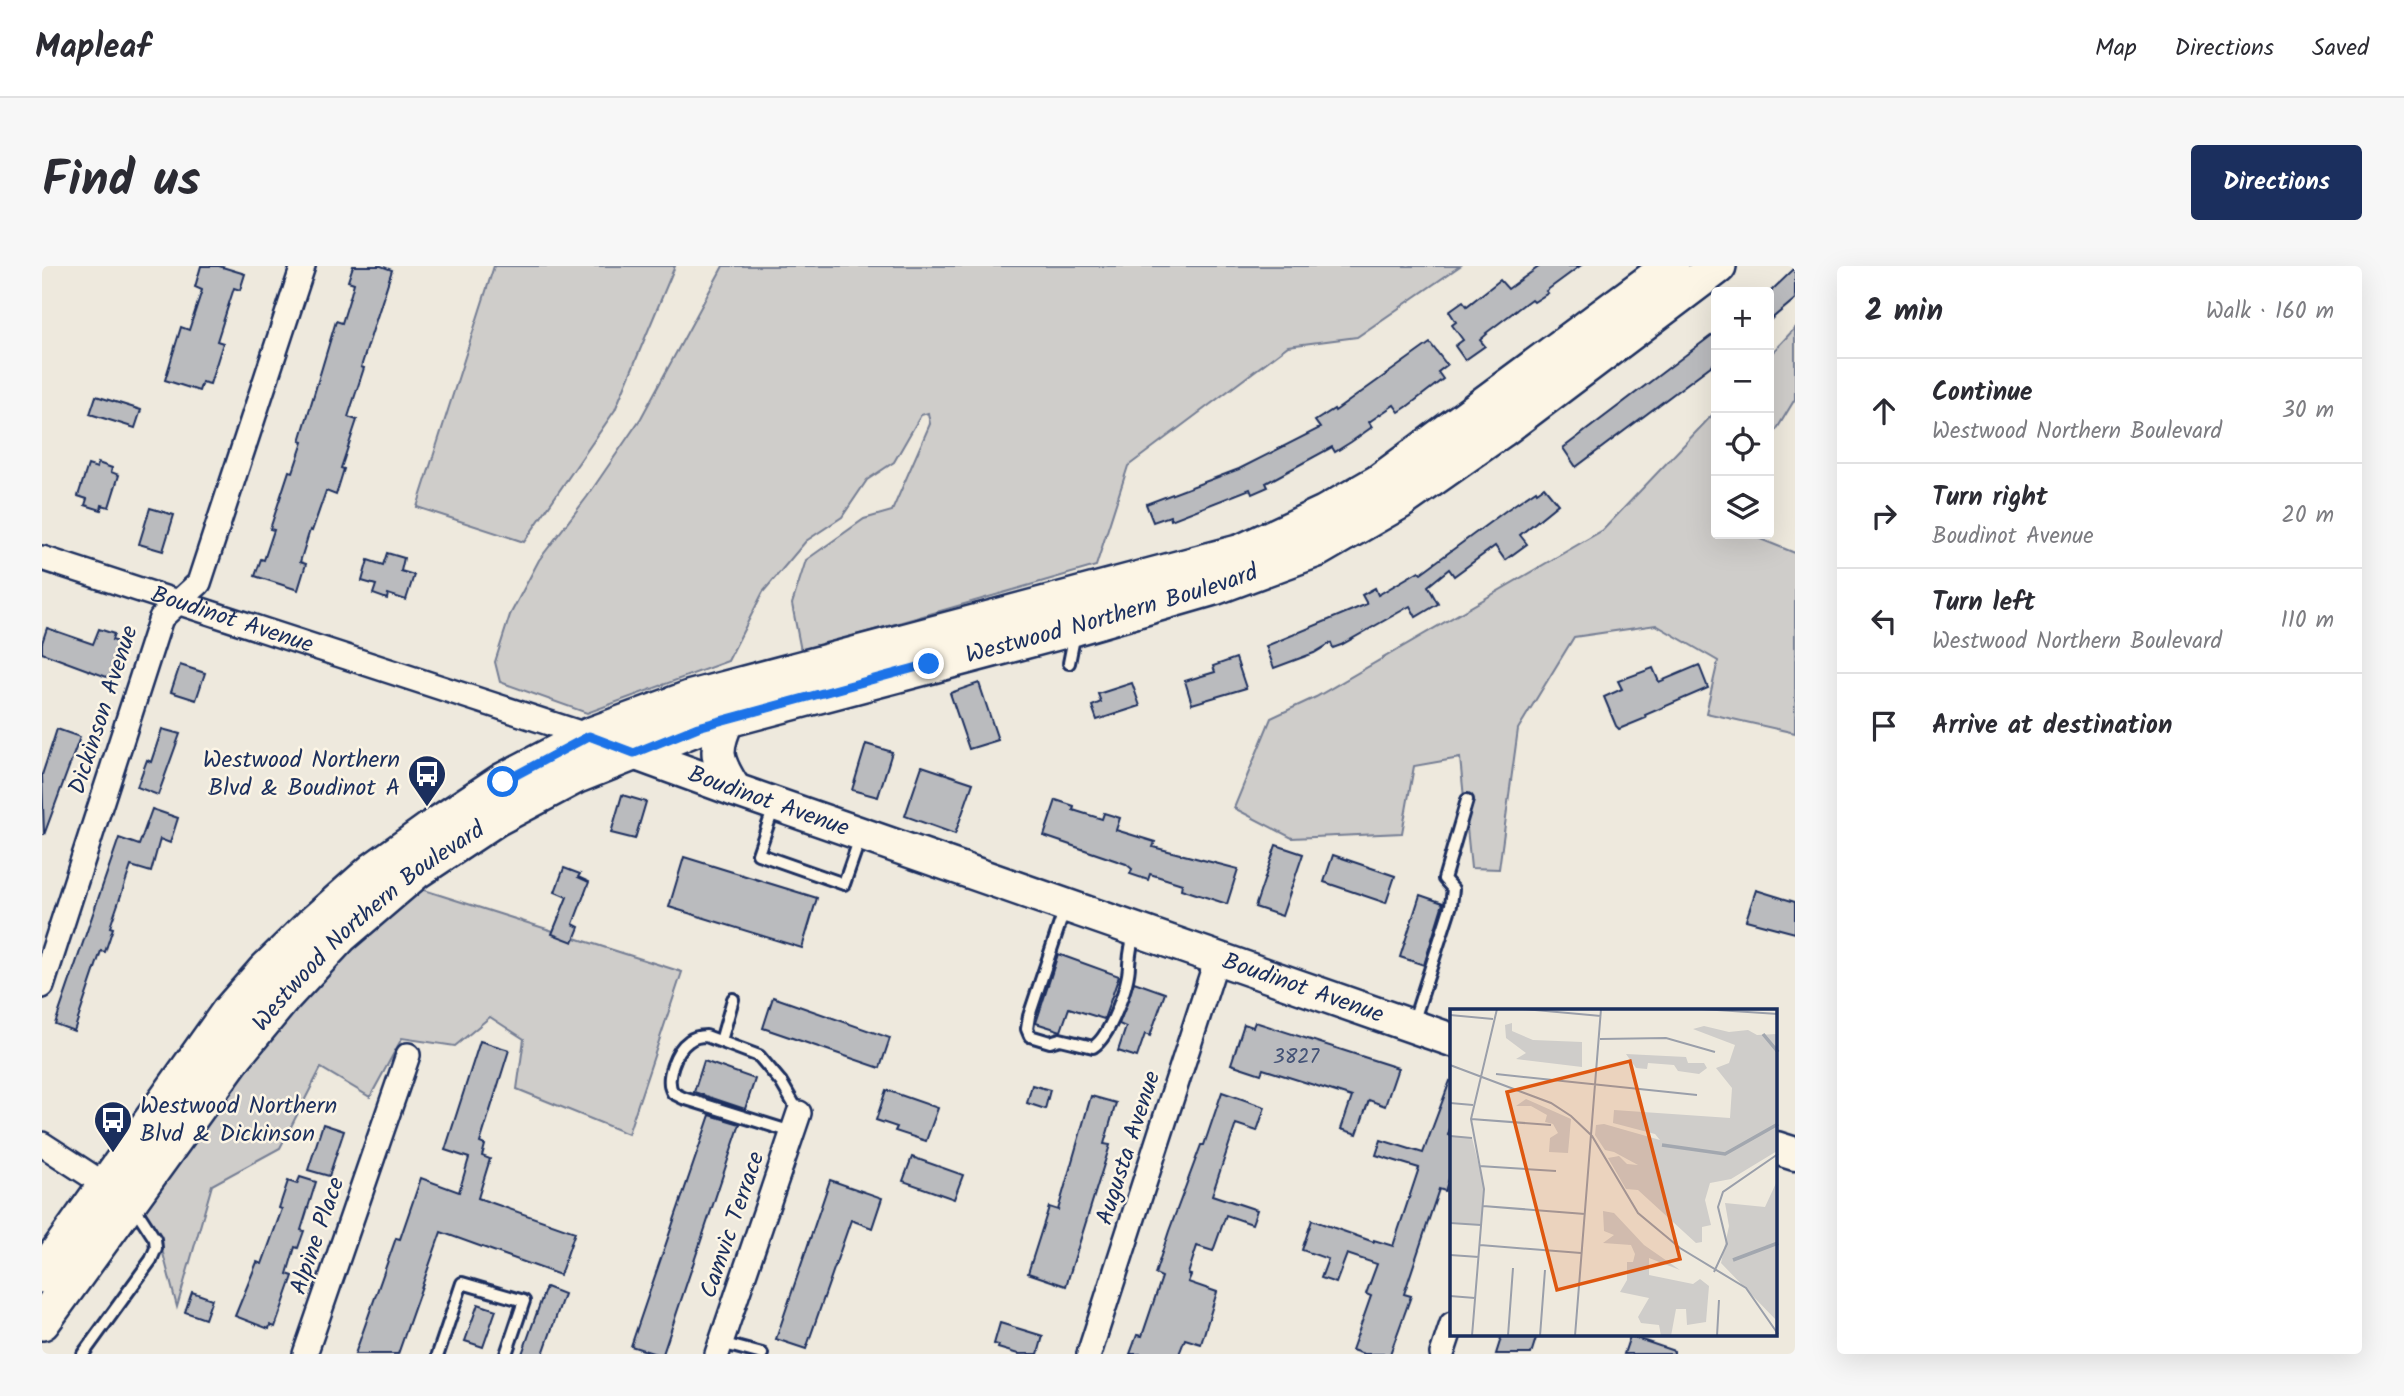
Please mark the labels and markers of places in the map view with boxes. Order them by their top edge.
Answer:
place label: Westwood Northern Blvd & Boudinot A [203,741,400,808]
bus stop icon: Westwood Northern Blvd & Boudinot A [406,753,448,808]
place label: Westwood Northern Blvd & Dickinson [140,1087,337,1154]
bus stop icon: Westwood Northern Blvd & Dickinson [92,1099,134,1154]

